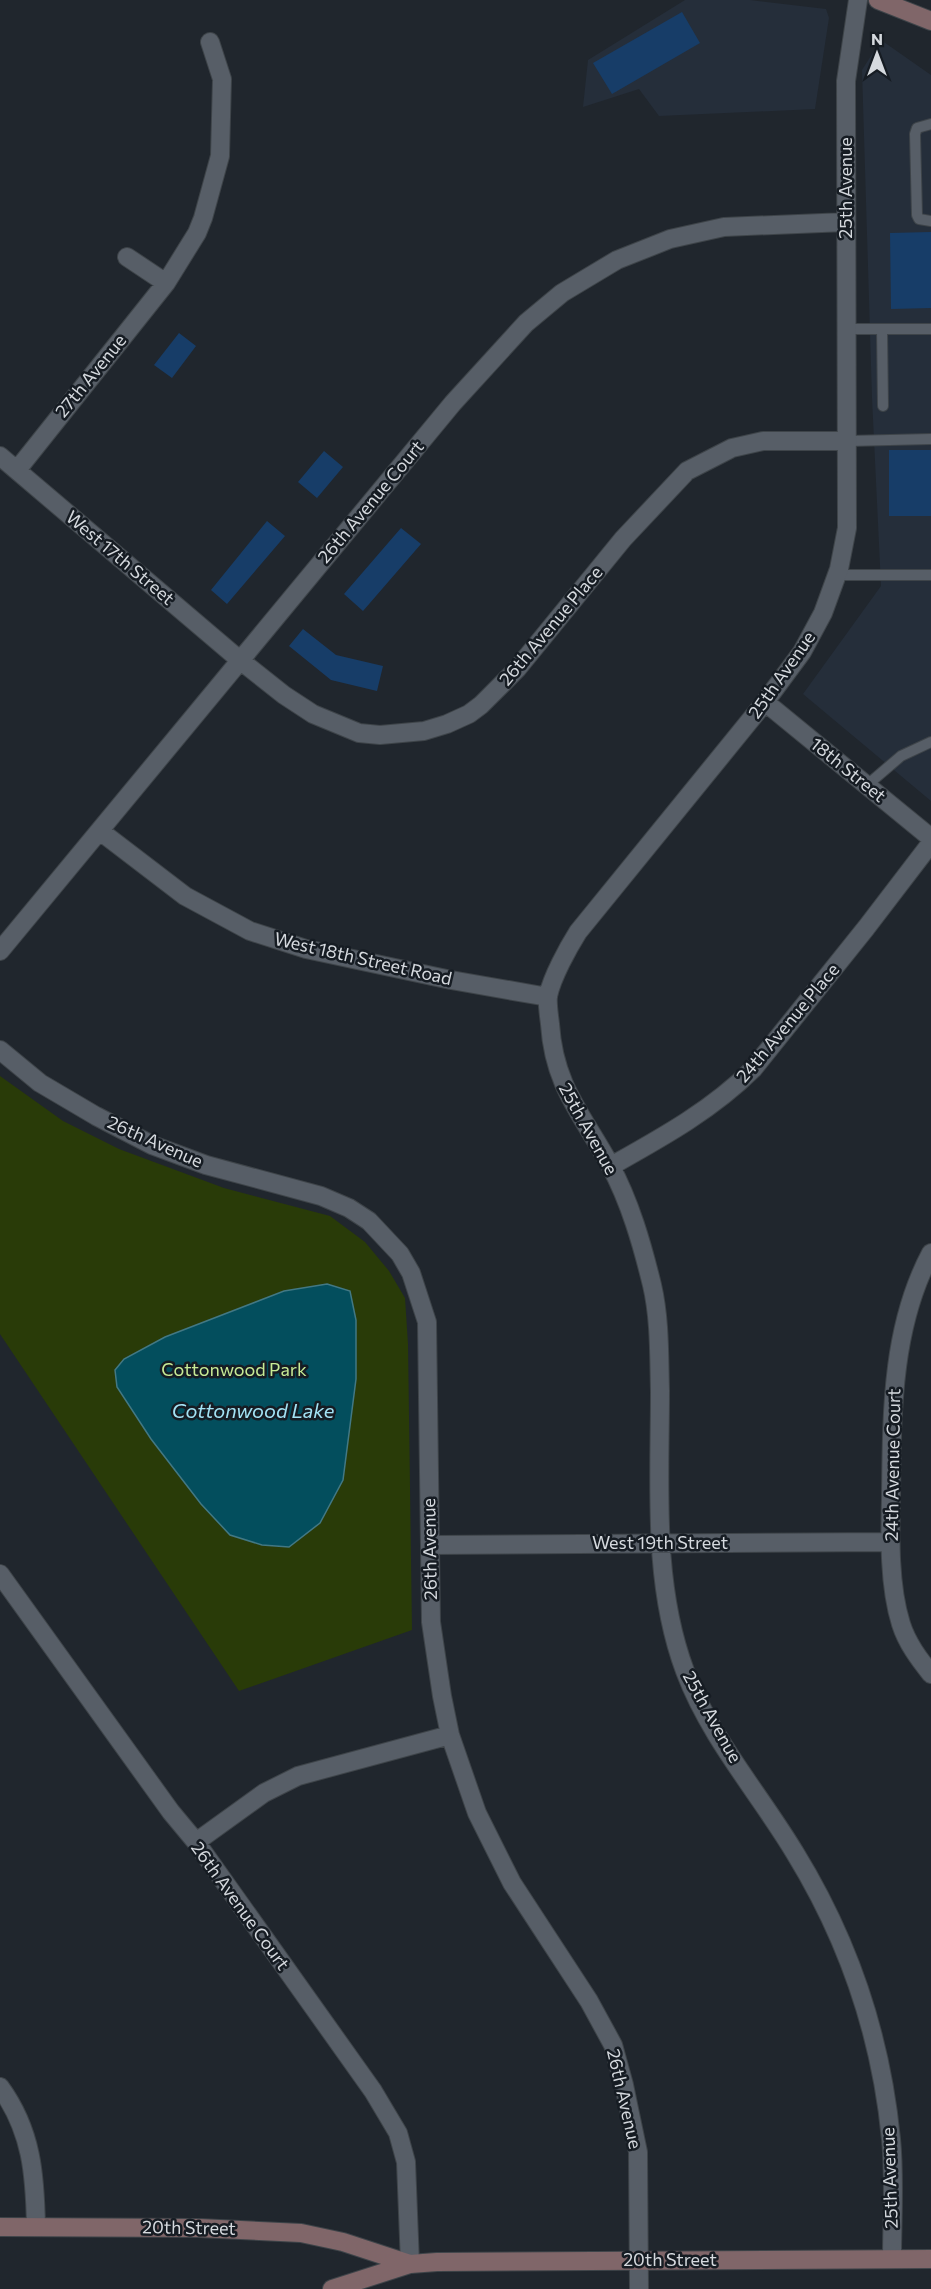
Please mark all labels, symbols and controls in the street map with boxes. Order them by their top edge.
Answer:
north arrow [847,24,907,84]
text: N [871,29,883,48]
street label: 25th Avenue [834,137,856,239]
street label: 27th Avenue [50,329,130,421]
street label: 26th Avenue Court [313,436,428,567]
street label: West 17th Street [62,505,179,609]
street label: 26th Avenue Place [494,561,607,690]
street label: 25th Avenue [743,627,819,722]
street label: 18th Street [806,732,891,806]
street label: West 18th Street Road [272,927,454,989]
street label: 24th Avenue Place [731,958,843,1086]
street label: 25th Avenue [555,1079,623,1178]
street label: 26th Avenue [104,1110,206,1172]
park label: Cottonwood Park [161,1358,307,1380]
street label: 24th Avenue Court [880,1388,904,1542]
water label: Cottonwood Lake [172,1398,335,1422]
street label: 26th Avenue [417,1498,441,1600]
street label: West 19th Street [592,1531,728,1553]
street label: 25th Avenue [679,1667,747,1766]
street label: 26th Avenue Court [187,1837,295,1974]
street label: 26th Avenue [603,2047,647,2151]
street label: 25th Avenue [876,2127,902,2229]
street label: 20th Street [142,2215,236,2239]
street label: 20th Street [623,2248,717,2270]

